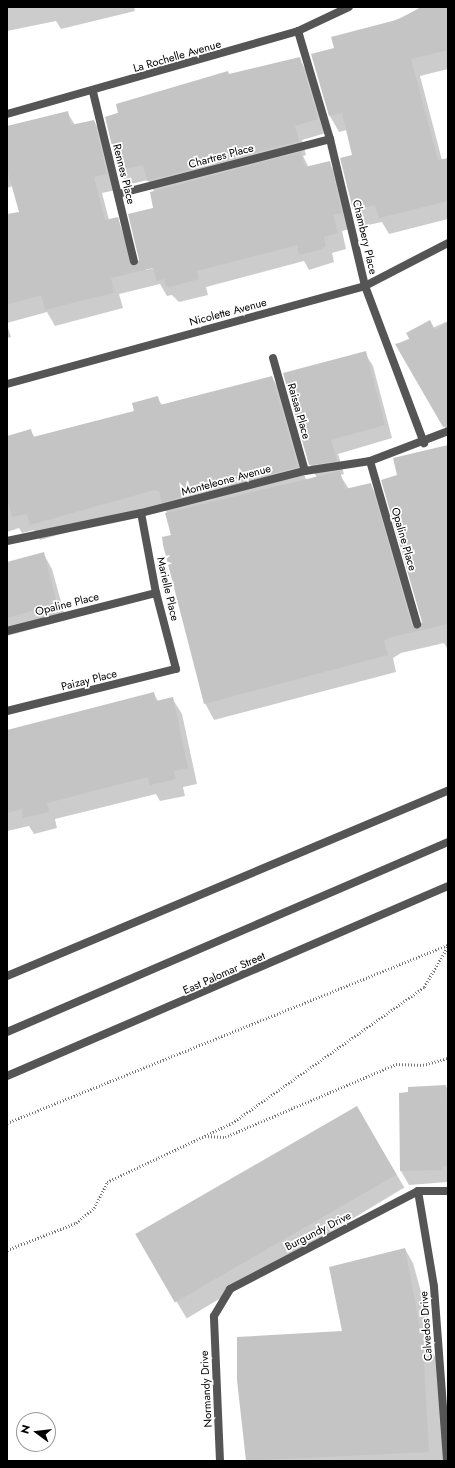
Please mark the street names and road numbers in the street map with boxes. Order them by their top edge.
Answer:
street label: La Rochelle Avenue [132,37,222,75]
street label: Chartres Place [187,141,255,171]
street label: Rennes Place [110,143,138,205]
street label: Chambery Place [350,198,380,276]
street label: Nicolette Avenue [188,295,268,329]
street label: Raisaa Place [285,382,313,440]
street label: Monteleone Avenue [180,462,272,498]
street label: Opaline Place [389,506,419,572]
street label: Marielle Place [154,556,182,622]
street label: Opaline Place [34,590,100,618]
street label: Paizay Place [60,667,118,693]
street label: East Palomar Street [181,949,267,997]
street label: Burgundy Drive [283,1209,353,1253]
street label: Calvedos Drive [417,1291,435,1361]
street label: Normandy Drive [197,1350,215,1428]

